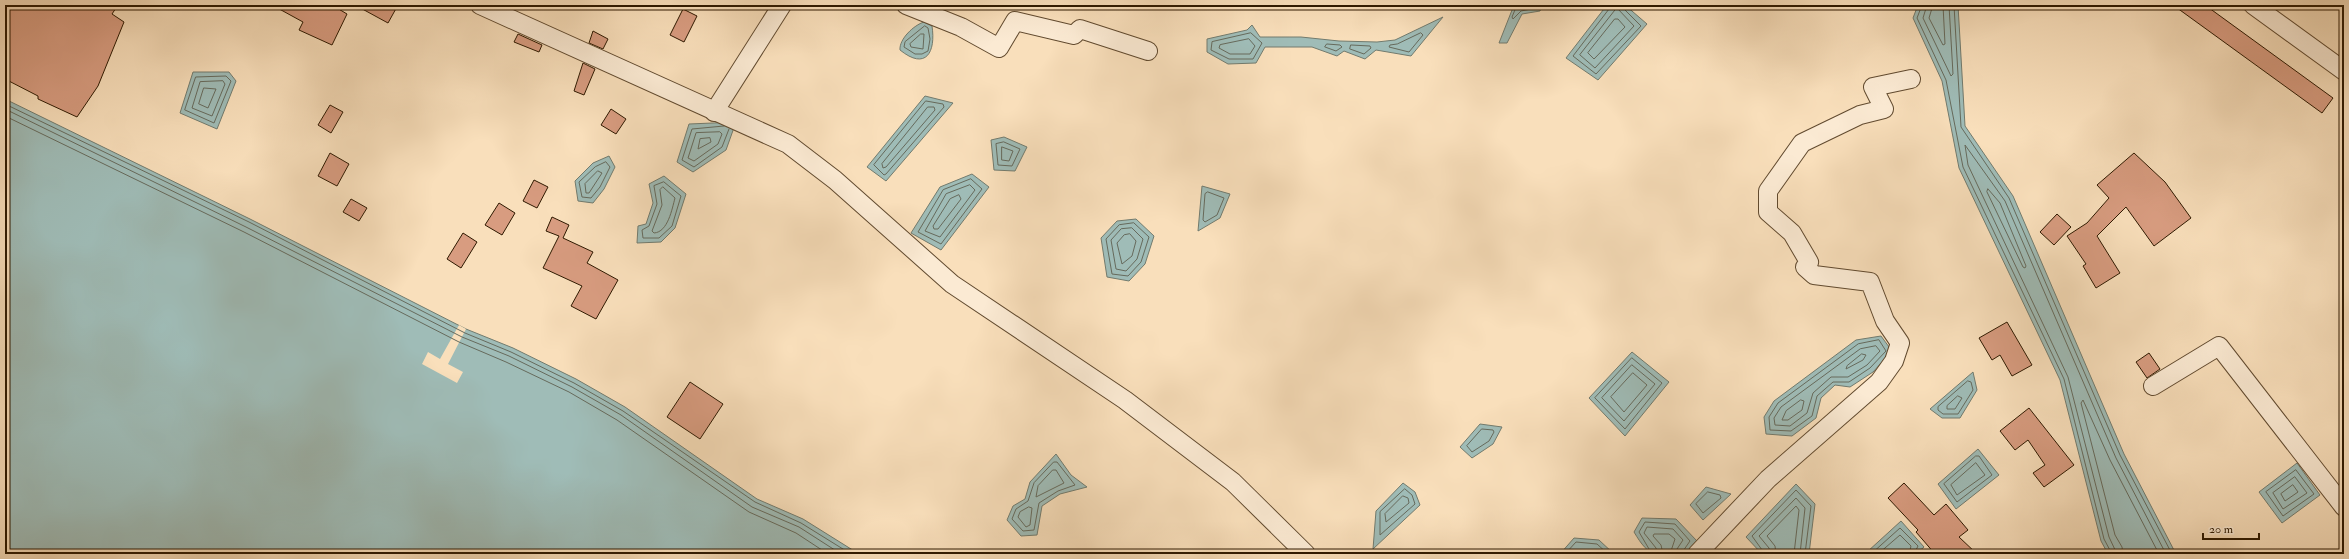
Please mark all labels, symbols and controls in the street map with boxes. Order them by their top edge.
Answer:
scale bar [2203,515,2259,541]
text: 20 m [2209,522,2234,537]

